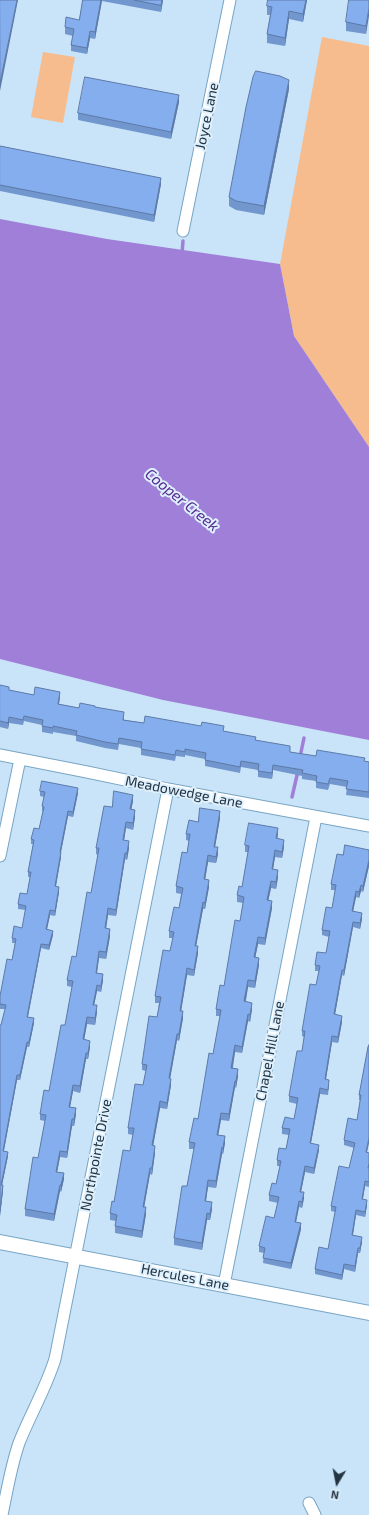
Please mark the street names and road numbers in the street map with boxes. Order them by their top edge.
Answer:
street label: Joyce Lane [192,81,222,151]
street label: Meadowedge Lane [124,772,244,812]
street label: Chapel Hill Lane [252,1000,288,1102]
street label: Northpointe Drive [77,1098,115,1212]
street label: Hercules Lane [139,1260,231,1294]

